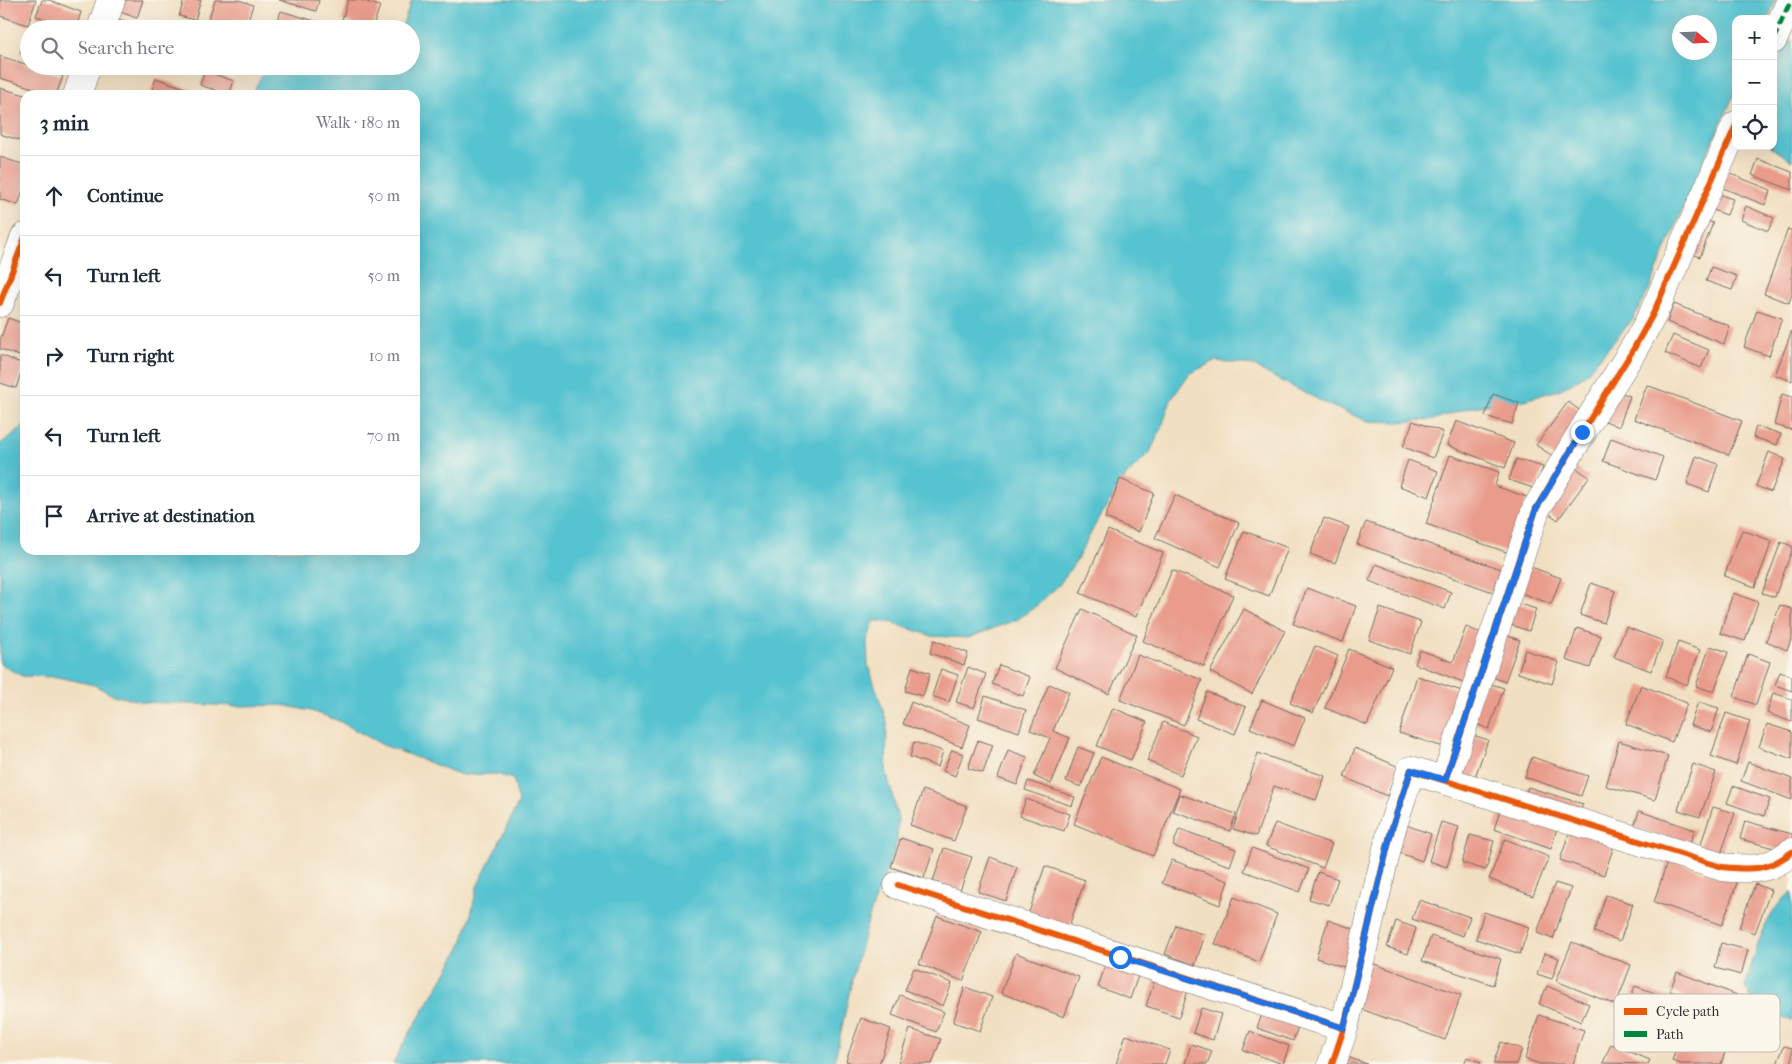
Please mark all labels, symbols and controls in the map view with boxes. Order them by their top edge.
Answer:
north arrow [1672,15,1717,60]
map controls [1732,15,1777,150]
button: + [1732,15,1777,60]
search box [20,20,420,75]
icon: search [38,34,66,62]
text: Search here [78,37,174,59]
button: − [1732,60,1777,105]
button: locate [1732,105,1777,150]
text: 3 min [40,111,89,135]
text: Walk · 180 m [316,113,400,132]
icon: ahead [40,182,68,210]
text: Continue [87,185,163,207]
text: 50 m [368,186,400,205]
icon: left [40,262,68,290]
text: Turn left [87,265,161,287]
text: 50 m [368,266,400,285]
icon: right [40,342,68,370]
text: Turn right [87,345,174,367]
text: 10 m [369,346,400,365]
route end [1571,421,1594,444]
icon: left [40,422,68,450]
text: Turn left [87,425,161,447]
text: 70 m [367,426,400,445]
icon: arrive [40,502,68,530]
text: Arrive at destination [87,505,255,527]
route start [1109,946,1132,969]
legend [1614,994,1780,1052]
text: Cycle path [1656,1003,1720,1020]
text: Path [1656,1026,1684,1043]

